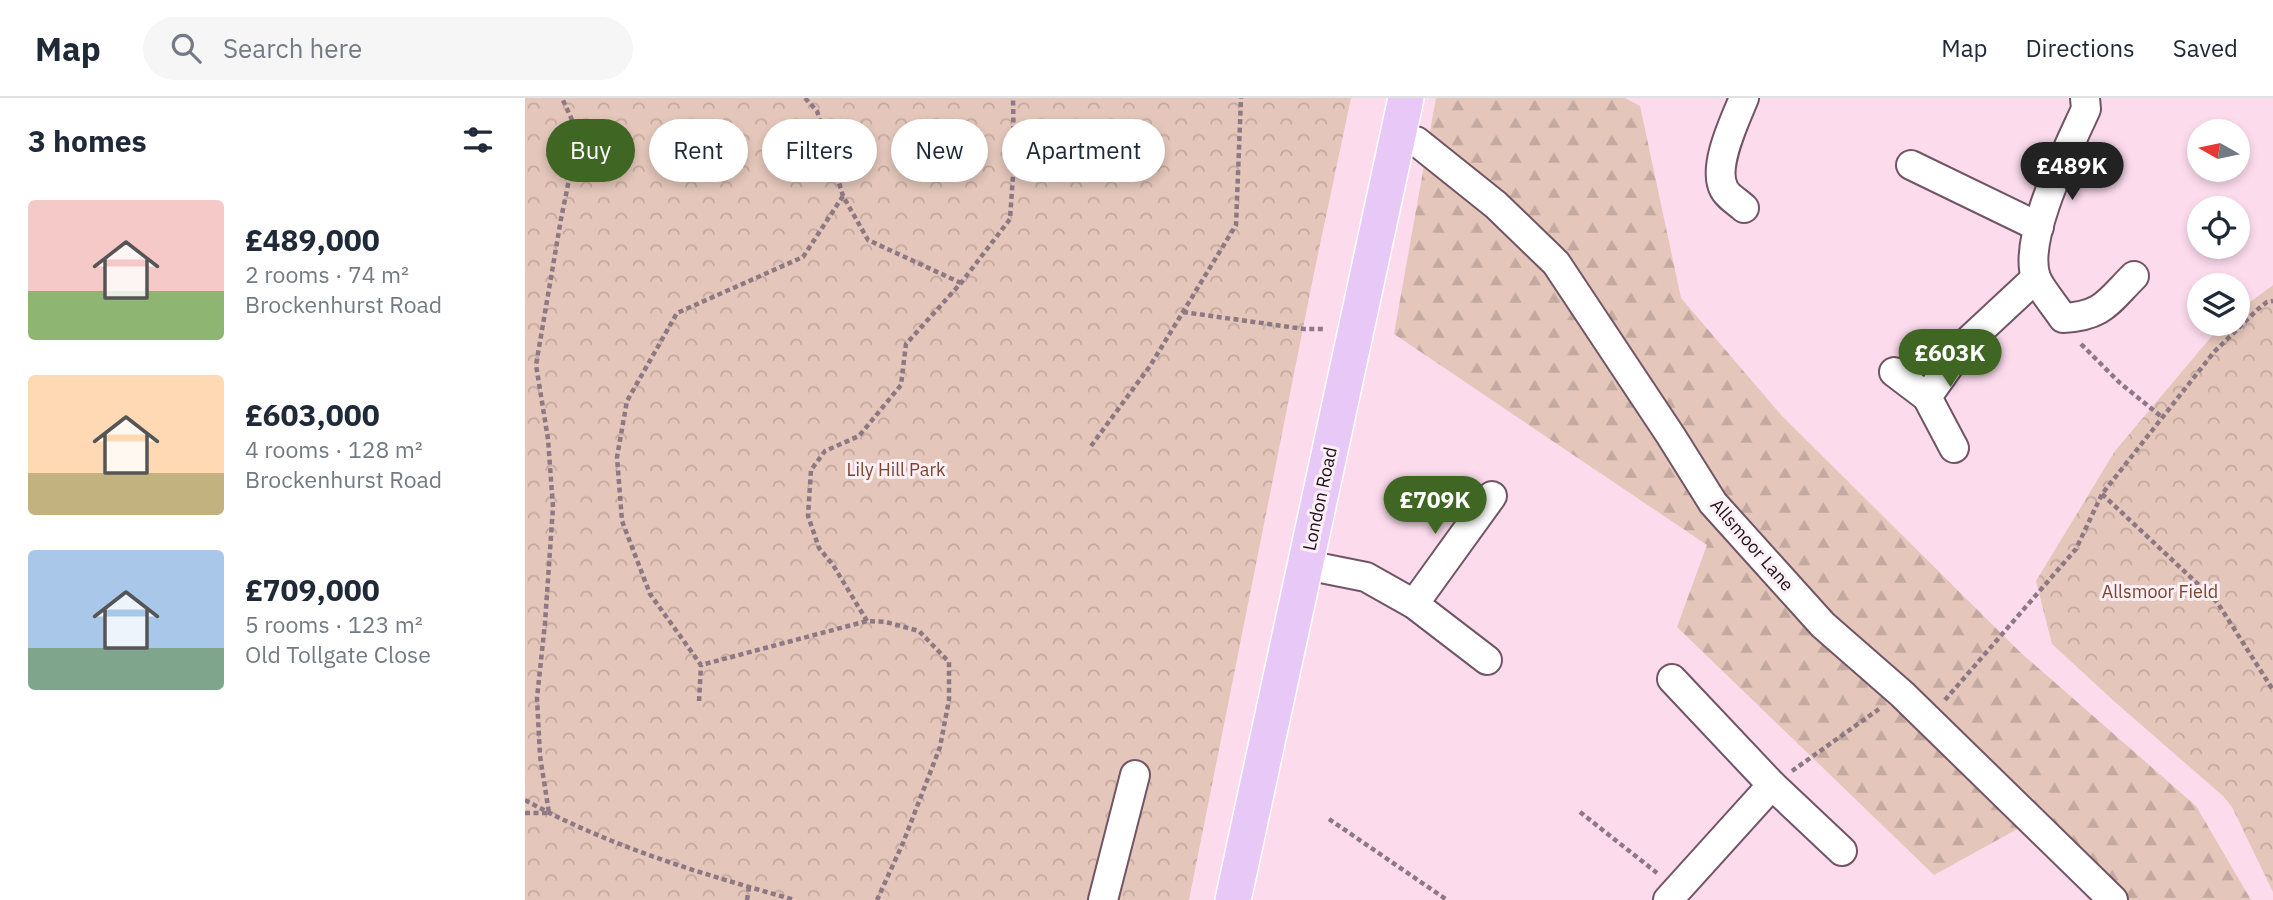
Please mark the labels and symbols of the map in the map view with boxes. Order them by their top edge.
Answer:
north arrow [2187,119,2251,182]
pin: £489K [2023,142,2121,202]
pin: £603K [1901,330,1999,389]
street label: London Road [1297,445,1342,553]
park label: Lily Hill Park [846,458,946,481]
pin: £709K [1386,476,1484,536]
street label: Allsmoor Lane [1706,494,1799,596]
park label: Allsmoor Field [2102,580,2218,603]

